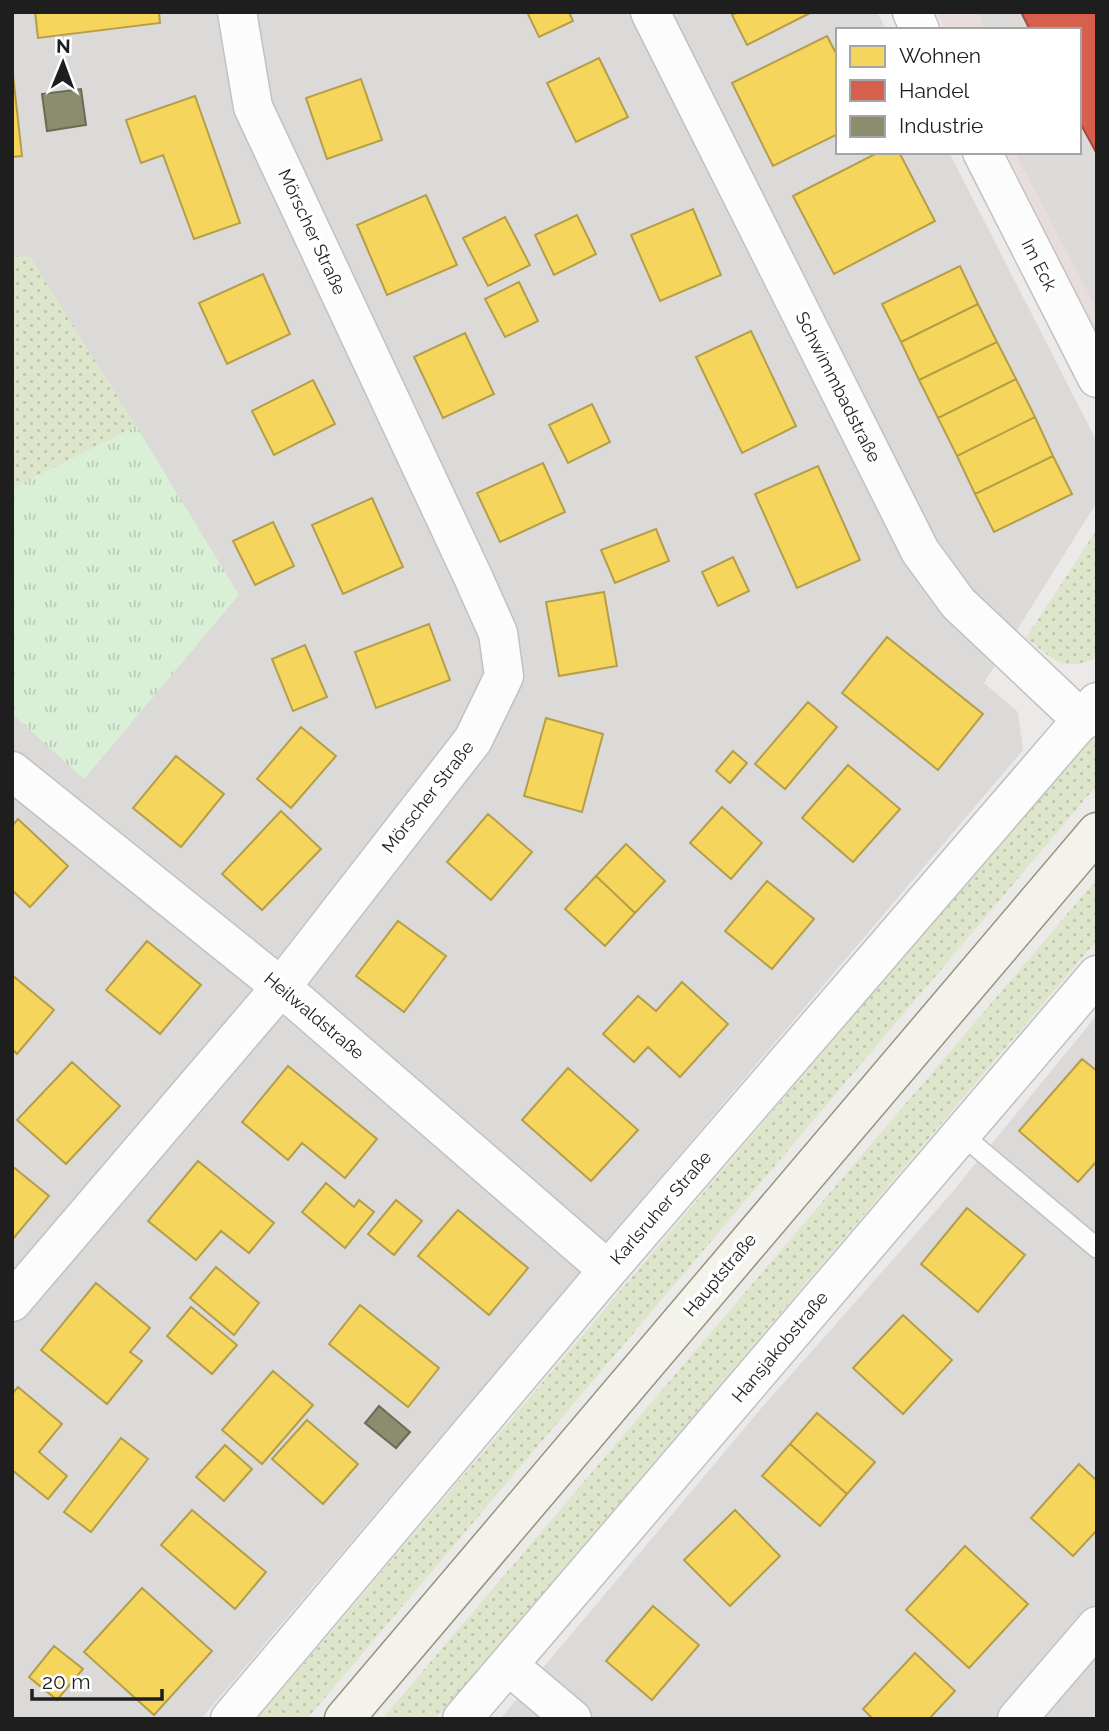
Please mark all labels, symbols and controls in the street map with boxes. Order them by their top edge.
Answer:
north arrow [28,28,98,98]
legend [836,28,1081,154]
text: N [56,35,71,57]
text: Wohnen [899,43,981,68]
text: Handel [899,78,969,103]
text: Industrie [899,113,983,138]
street label: Mörscher Straße [274,166,351,298]
street label: Im Eck [1017,235,1062,295]
street label: Schwimmbadstraße [791,308,886,466]
street label: Mörscher Straße [377,736,478,857]
street label: Heilwaldstraße [260,968,369,1064]
street label: Karlsruher Straße [606,1146,716,1269]
street label: Hauptstraße [679,1229,761,1320]
street label: Hansjakobstraße [727,1287,832,1406]
scale bar [32,1658,161,1702]
text: 20 m [42,1669,90,1694]

